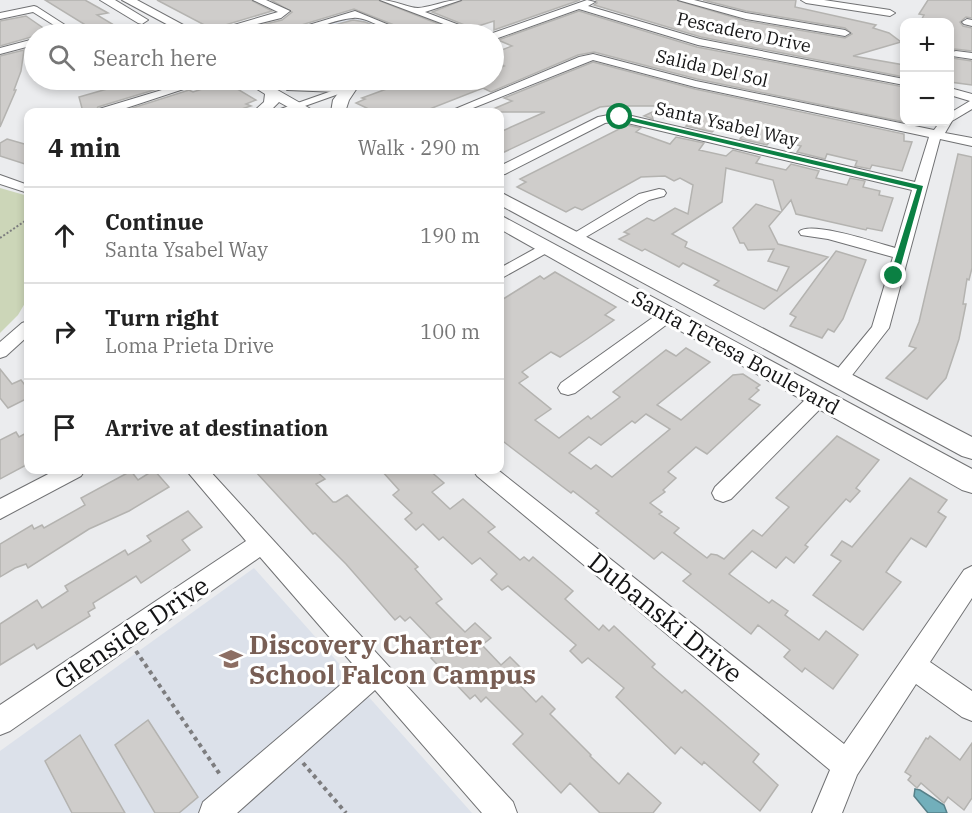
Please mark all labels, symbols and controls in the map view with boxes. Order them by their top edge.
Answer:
street label: Pescadero Drive [675,7,813,57]
map controls [900,18,954,126]
button: + [900,18,954,72]
search box [24,24,504,90]
icon: search [45,41,78,74]
text: Search here [93,43,217,72]
street label: Salida Del Sol [654,44,770,92]
button: − [900,72,954,126]
street label: Santa Ysabel Way [653,96,801,152]
route start [606,103,632,129]
text: 4 min [48,130,121,164]
text: Walk · 290 m [358,134,480,161]
text: Continue [105,207,204,236]
icon: ahead [48,219,81,252]
text: 190 m [420,222,480,249]
text: Santa Ysabel Way [105,236,268,263]
route end [880,262,906,288]
street label: Santa Teresa Boulevard [627,283,845,421]
text: Turn right [105,303,219,332]
icon: right [48,315,81,348]
text: 100 m [420,318,480,345]
text: Loma Prieta Drive [105,332,274,359]
icon: arrive [48,411,81,444]
text: Arrive at destination [105,413,328,442]
street label: Dubanski Drive [582,544,750,690]
street label: Glenside Drive [47,568,215,696]
place label: Discovery Charter School Falcon Campus [249,627,536,691]
school or university icon: Discovery Charter School Falcon Campus [218,646,244,672]

